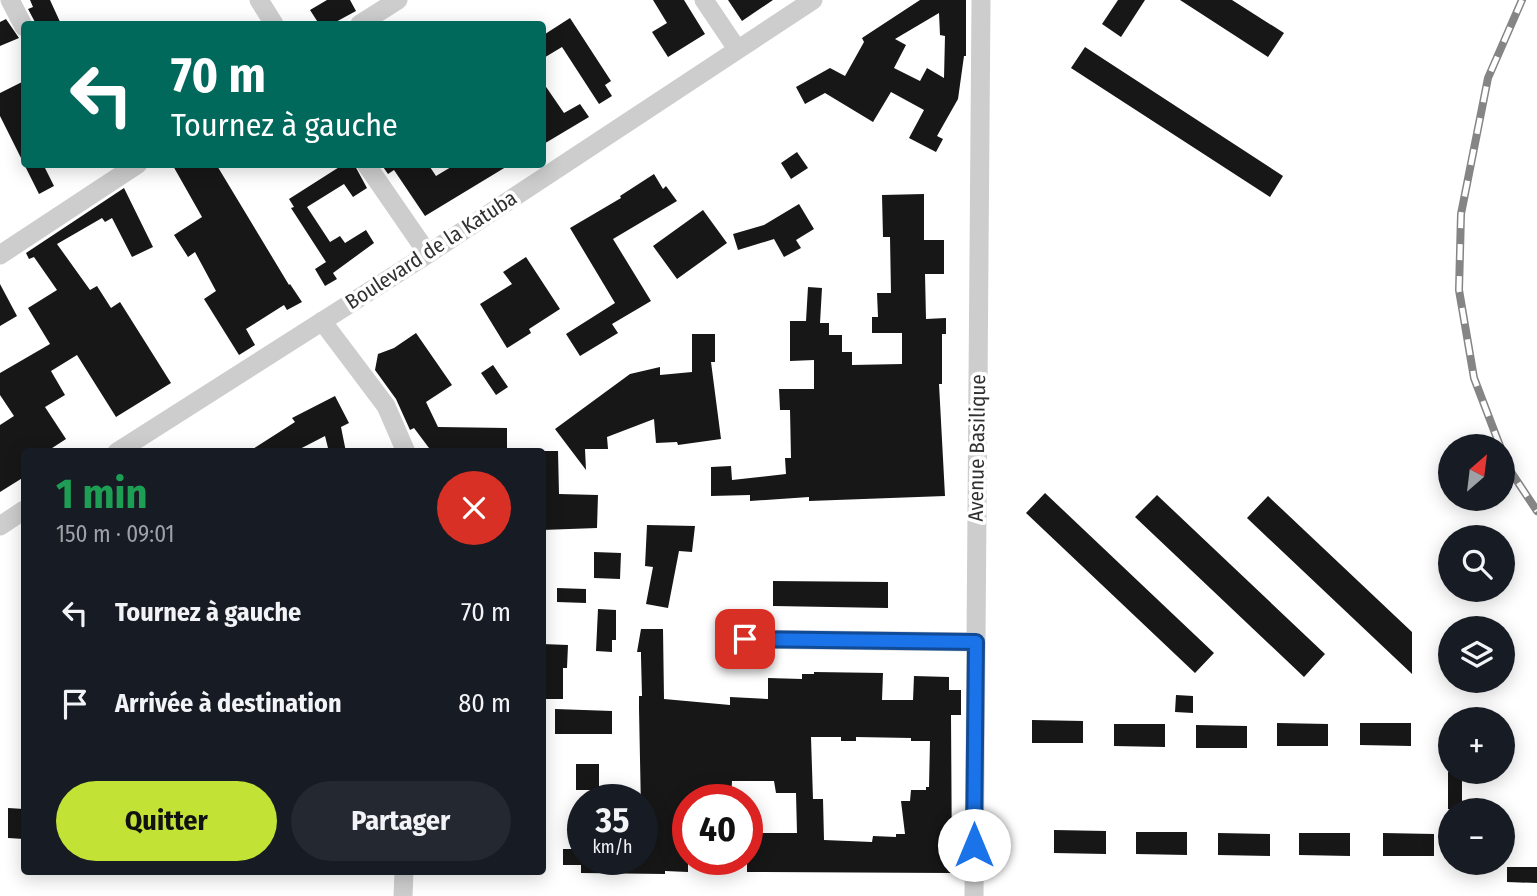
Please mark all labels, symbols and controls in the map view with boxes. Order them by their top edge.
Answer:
text: 70 m [171,46,266,105]
icon: left [56,49,147,140]
text: Tournez à gauche [171,106,398,144]
street label: Boulevard de la Katuba [340,185,522,315]
street label: Avenue Basilique [963,374,991,522]
north arrow [1438,434,1516,511]
map controls [1438,434,1515,875]
text: 1 min [56,469,147,519]
button: close [437,471,511,545]
text: 150 m · 09:01 [56,520,175,548]
button: search [1438,525,1515,602]
icon: left [56,594,94,632]
text: Tournez à gauche [115,597,301,628]
text: 70 m [461,597,511,628]
pin [715,609,775,669]
button: layers [1438,616,1515,693]
icon: arrive [726,620,764,658]
icon: arrive [56,685,94,723]
text: Arrivée à destination [115,688,342,719]
text: 80 m [458,688,511,719]
button: + [1438,707,1515,784]
button: Quitter [56,781,277,861]
button: Partager [291,781,511,861]
speed limit sign: 40 [672,784,763,875]
button: − [1438,798,1515,875]
text: 35 [596,799,629,841]
position arrow [937,808,1011,882]
text: km/h [592,836,633,858]

